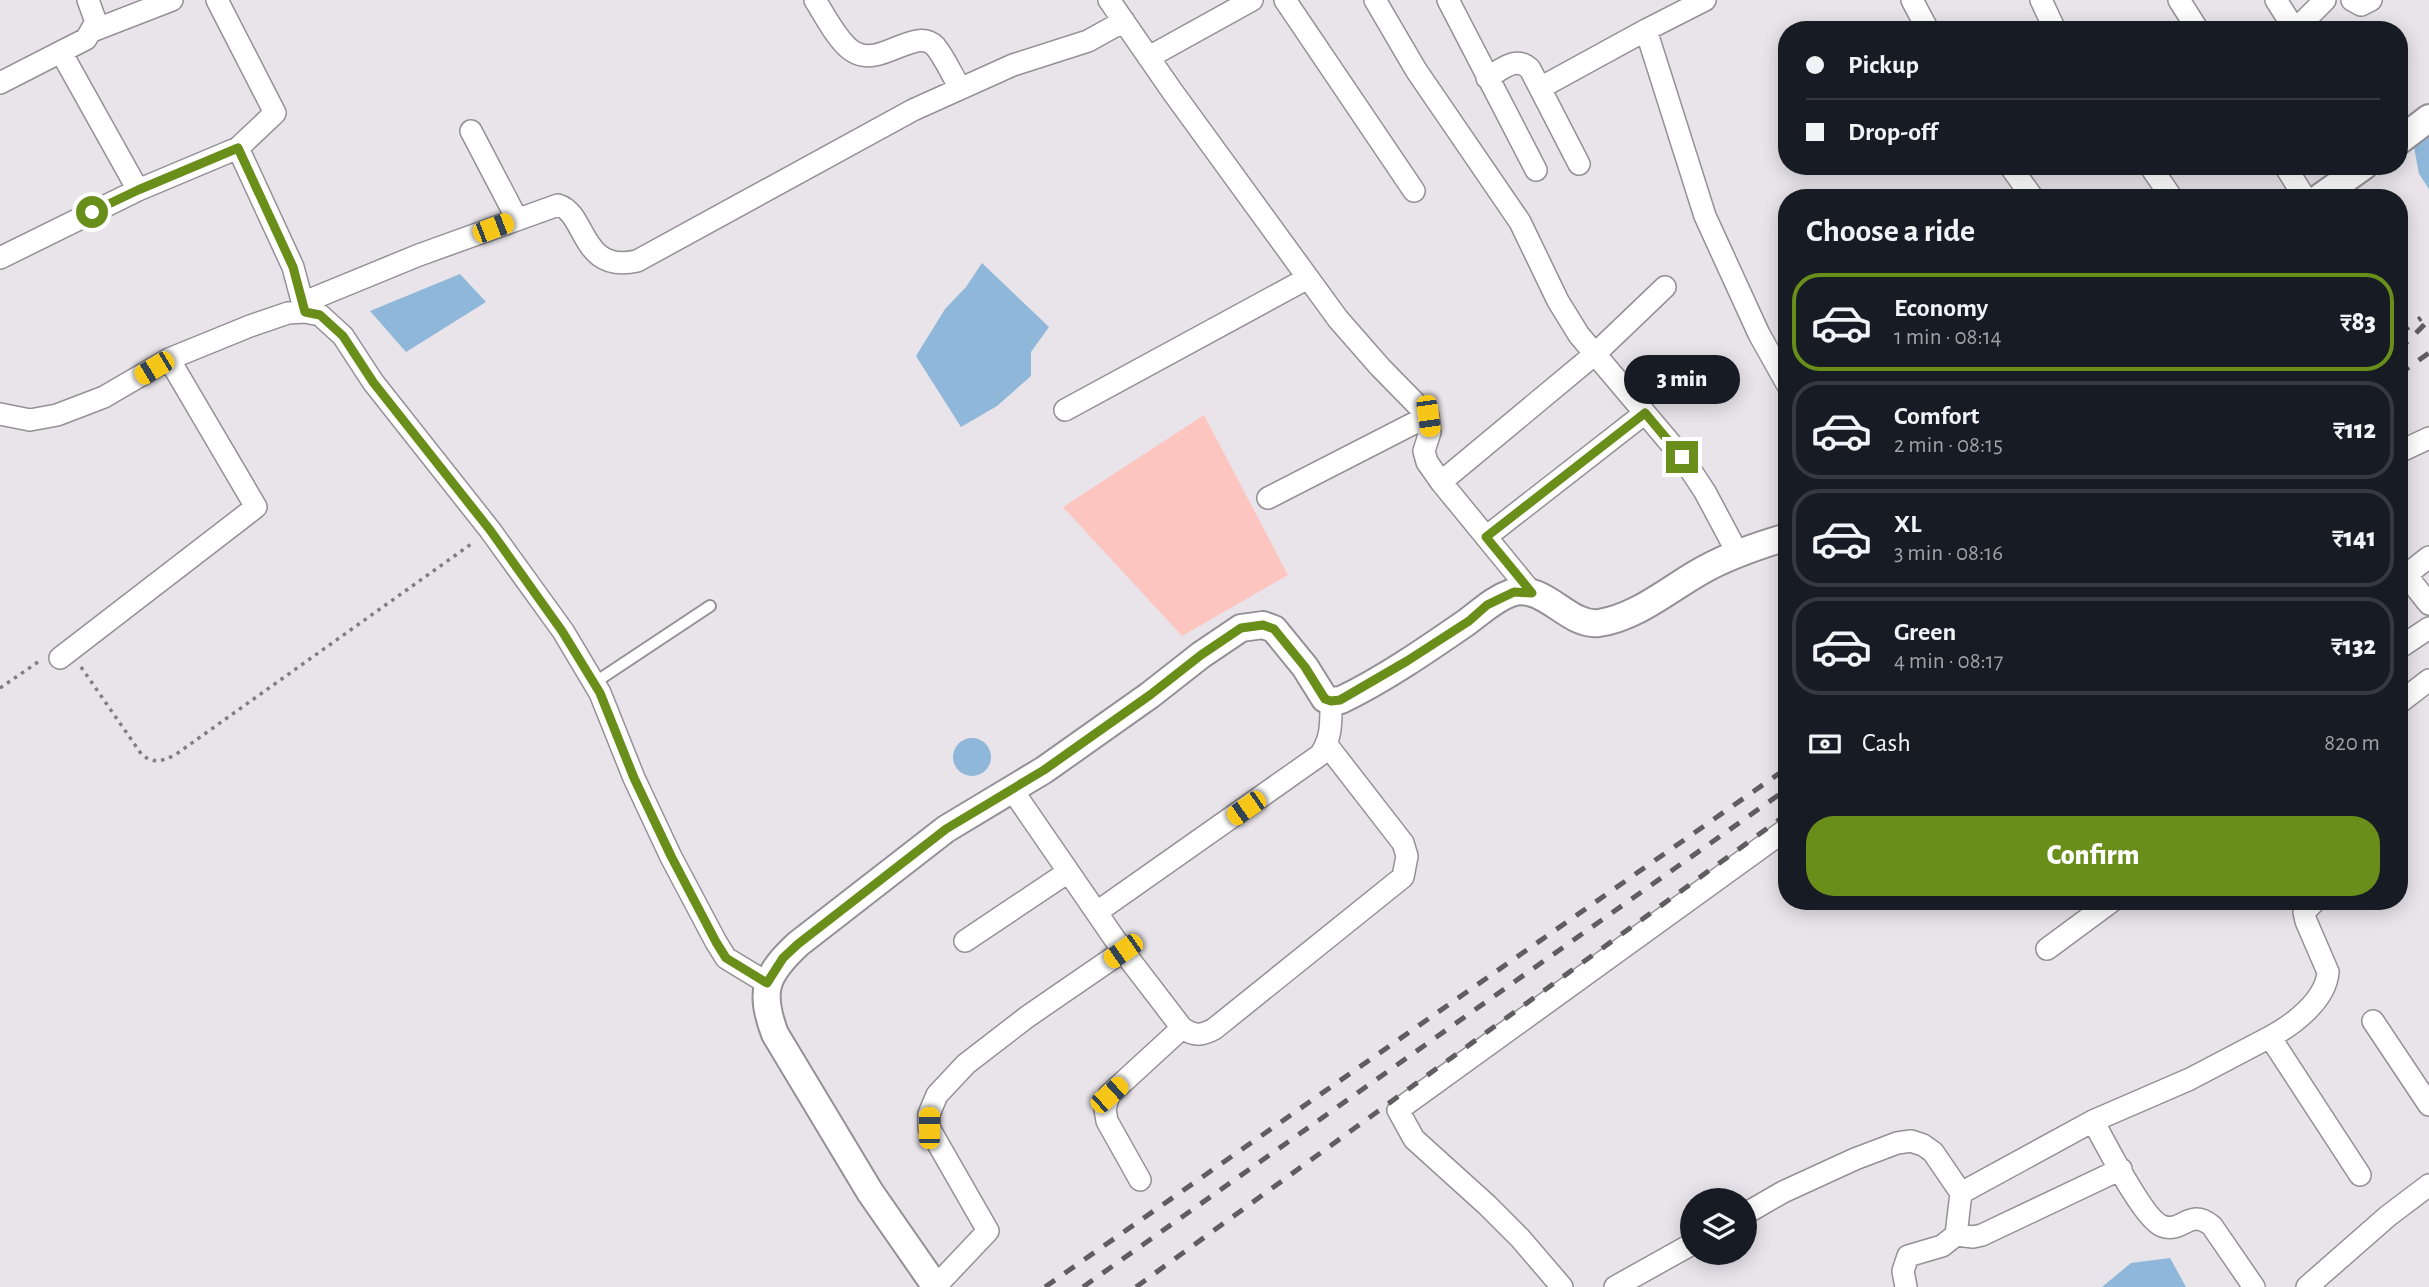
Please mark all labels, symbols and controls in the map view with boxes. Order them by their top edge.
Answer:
text: Pickup [1848,52,1919,78]
text: Drop-off [1848,119,1937,145]
route start [76,196,108,228]
car [470,211,517,245]
text: Choose a ride [1806,215,1975,247]
icon: car [1810,291,1873,354]
text: Economy [1894,295,1988,321]
text: ₹83 [2340,309,2376,335]
text: 1 min · 08:14 [1894,326,2002,349]
car [131,348,178,388]
callout: 3 min [1624,356,1740,405]
text: 3 min [1657,368,1707,391]
car [1415,394,1442,438]
icon: car [1810,399,1873,462]
text: Comfort [1894,403,1979,429]
text: ₹112 [2333,417,2376,443]
text: 2 min · 08:15 [1894,434,2003,457]
route end [1666,441,1698,473]
icon: car [1810,507,1873,570]
text: XL [1894,511,1921,537]
text: ₹141 [2332,525,2376,551]
text: 3 min · 08:16 [1894,542,2003,565]
icon: car [1810,615,1873,678]
text: Green [1894,619,1956,645]
text: ₹132 [2331,633,2376,659]
text: 4 min · 08:17 [1894,650,2003,673]
icon: cash [1806,725,1844,763]
text: Cash [1862,730,1911,756]
text: 820 m [2324,732,2380,755]
car [1223,787,1270,829]
button: Confirm [1806,816,2380,896]
car [1100,930,1147,972]
car [1087,1073,1132,1117]
car [919,1107,940,1149]
map controls [1680,1188,1757,1265]
button: layers [1680,1188,1757,1265]

